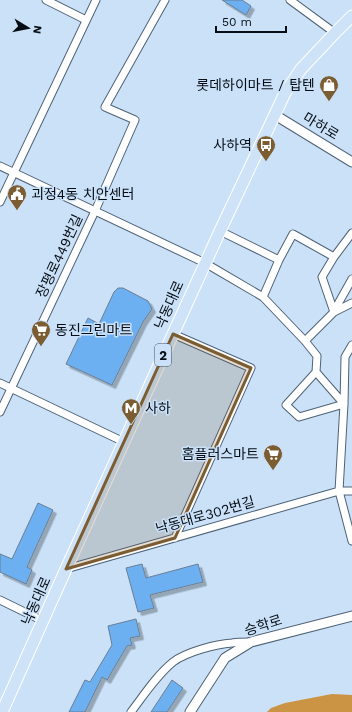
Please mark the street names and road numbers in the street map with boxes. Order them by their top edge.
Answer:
street label: 마하로 [300,109,342,143]
street label: 장평로449번길 [33,212,85,300]
street label: 낙동대로 [151,278,187,332]
road number: 2 [155,344,171,366]
street label: 낙동대로302번길 [154,493,256,537]
street label: 낙동대로 [18,574,54,628]
street label: 승학로 [242,611,284,639]

